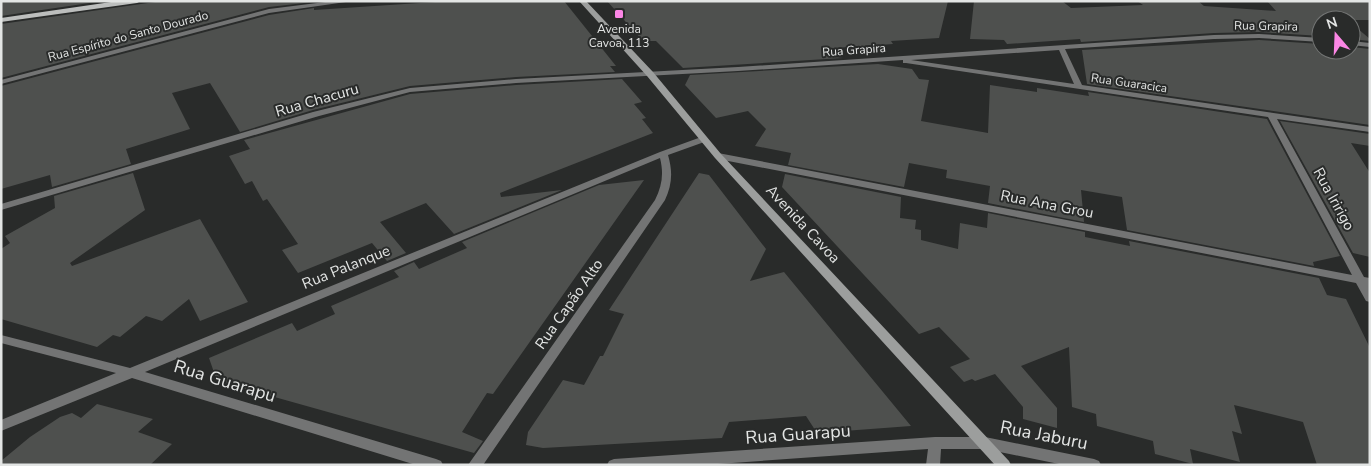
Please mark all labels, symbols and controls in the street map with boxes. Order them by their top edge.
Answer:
street label: Rua Espírito do Santo Dourado [46,7,210,65]
marker: Avenida Cavoa, 113 [613,8,625,20]
north arrow [1311,10,1361,60]
text: N [1324,12,1340,34]
street label: Rua Grapira [1234,17,1298,35]
place label: Avenida Cavoa, 113 [589,21,649,51]
street label: Rua Grapira [822,40,886,60]
street label: Rua Guaracica [1090,70,1168,96]
street label: Rua Chacuru [273,79,361,121]
street label: Rua Iririgo [1309,164,1359,234]
street label: Avenida Cavoa [761,180,845,268]
street label: Rua Ana Grou [999,185,1095,223]
street label: Rua Palanque [299,240,393,294]
street label: Rua Capão Alto [530,255,608,353]
street label: Rua Guarapu [171,354,279,408]
street label: Rua Jaburu [998,415,1090,455]
street label: Rua Guarapu [745,418,851,450]

